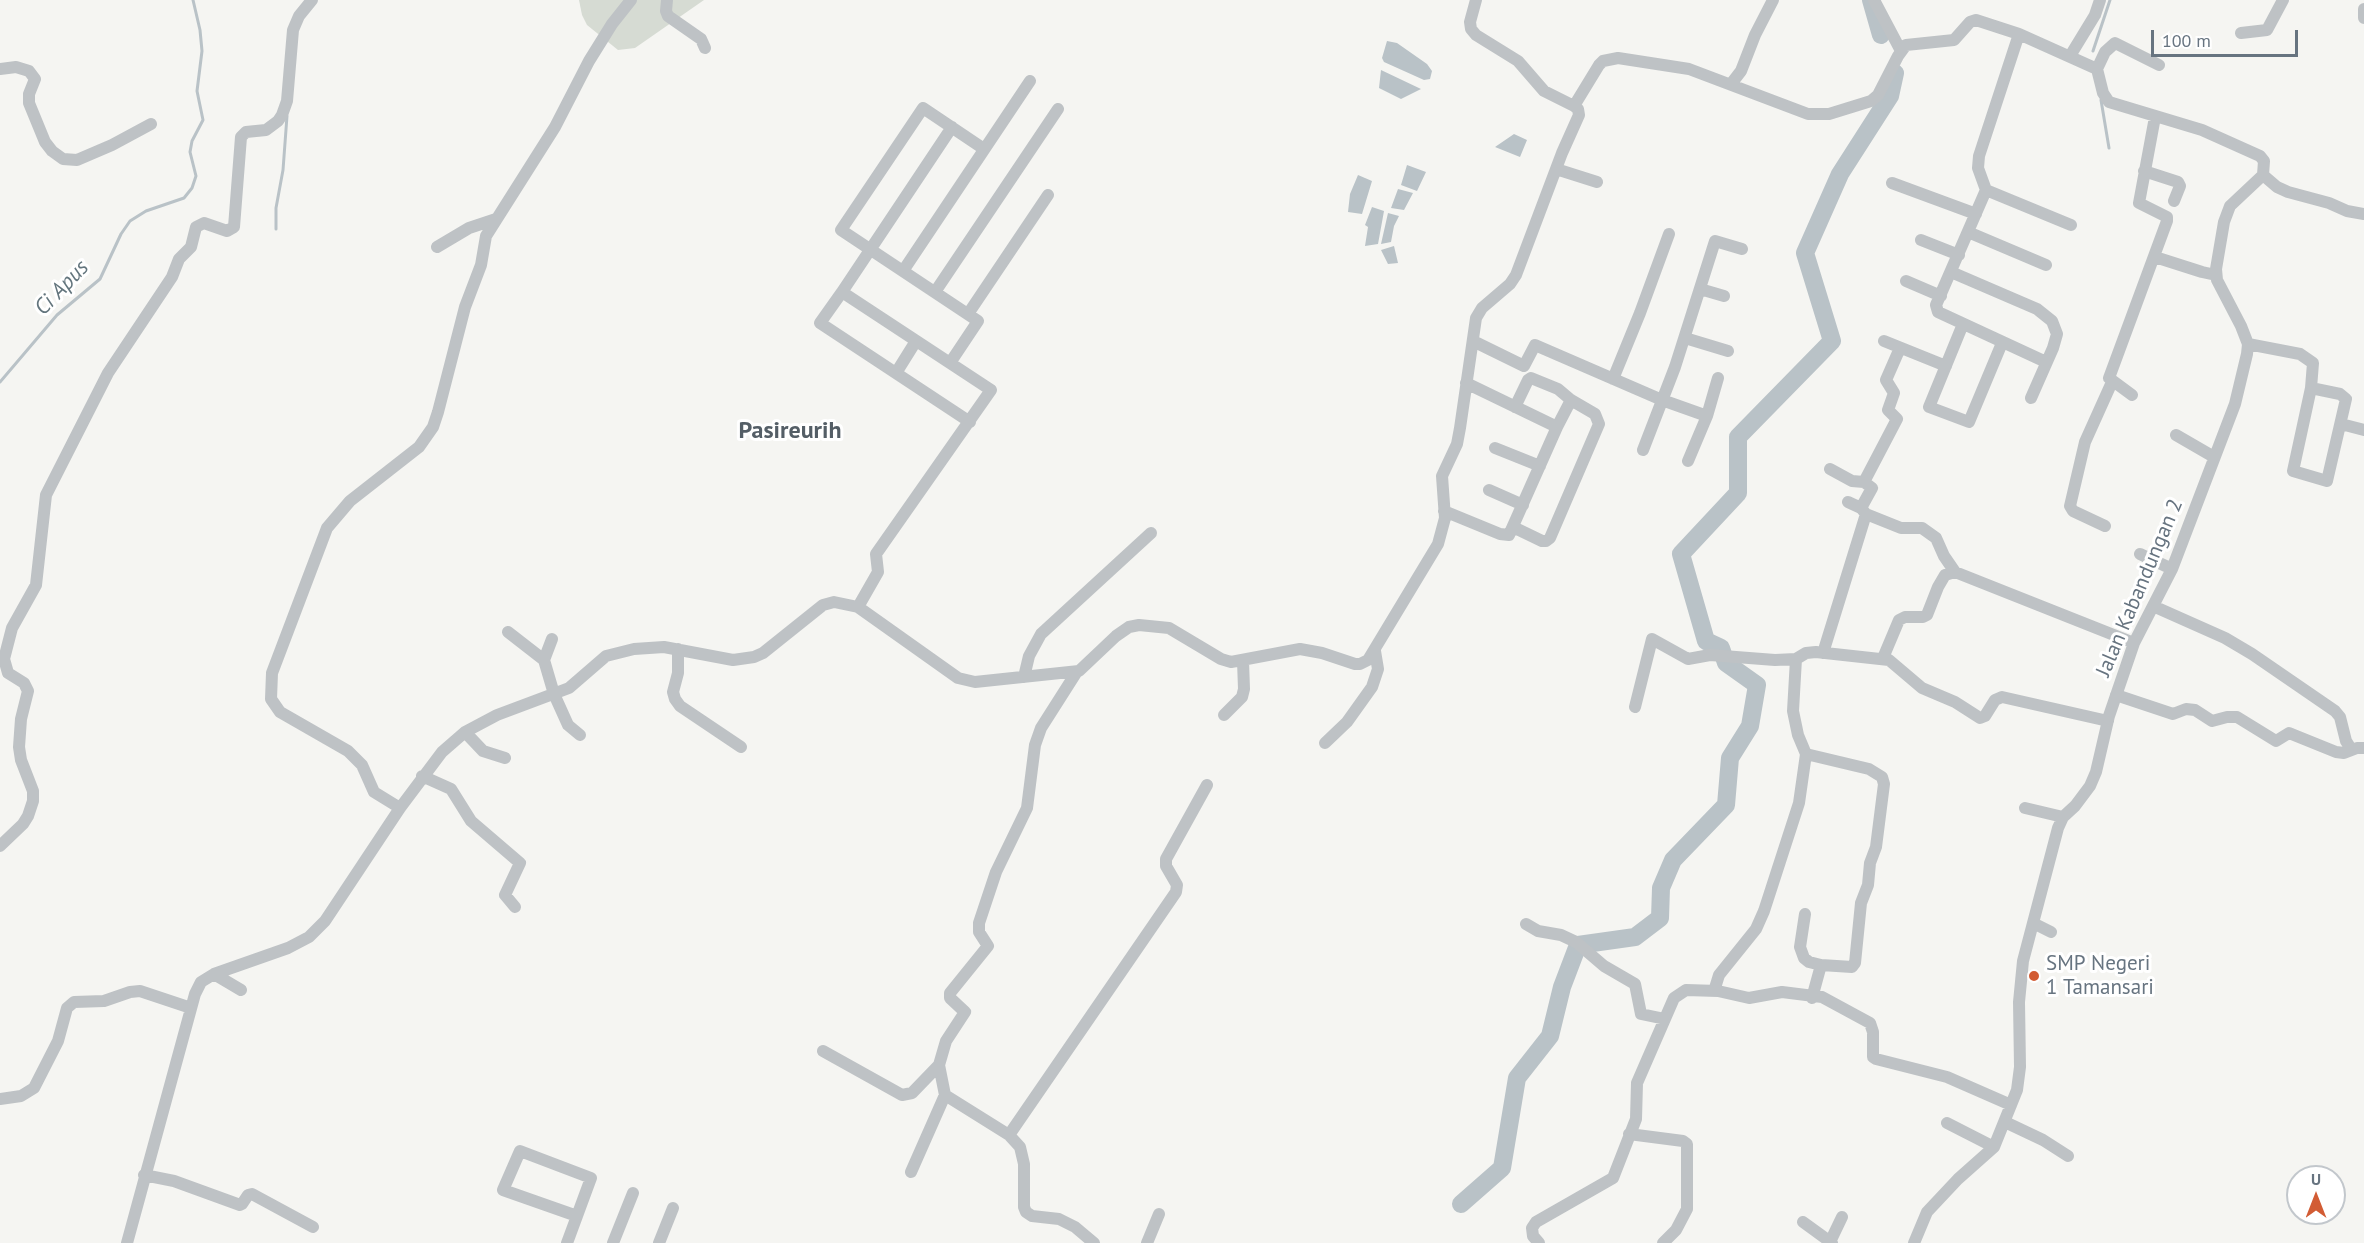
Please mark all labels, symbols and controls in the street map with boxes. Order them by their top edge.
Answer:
scale bar [2154,18,2301,56]
text: 100 m [2162,29,2211,52]
water label: Ci Apus [29,255,95,321]
district label: Pasireurih [738,417,842,445]
street label: Jalan Kabandungan 2 [2091,495,2189,681]
place label: SMP Negeri 1 Tamansari [2046,951,2154,1001]
marker: SMP Negeri 1 Tamansari [2027,969,2041,983]
north arrow [2286,1165,2346,1225]
text: U [2311,1169,2321,1189]

